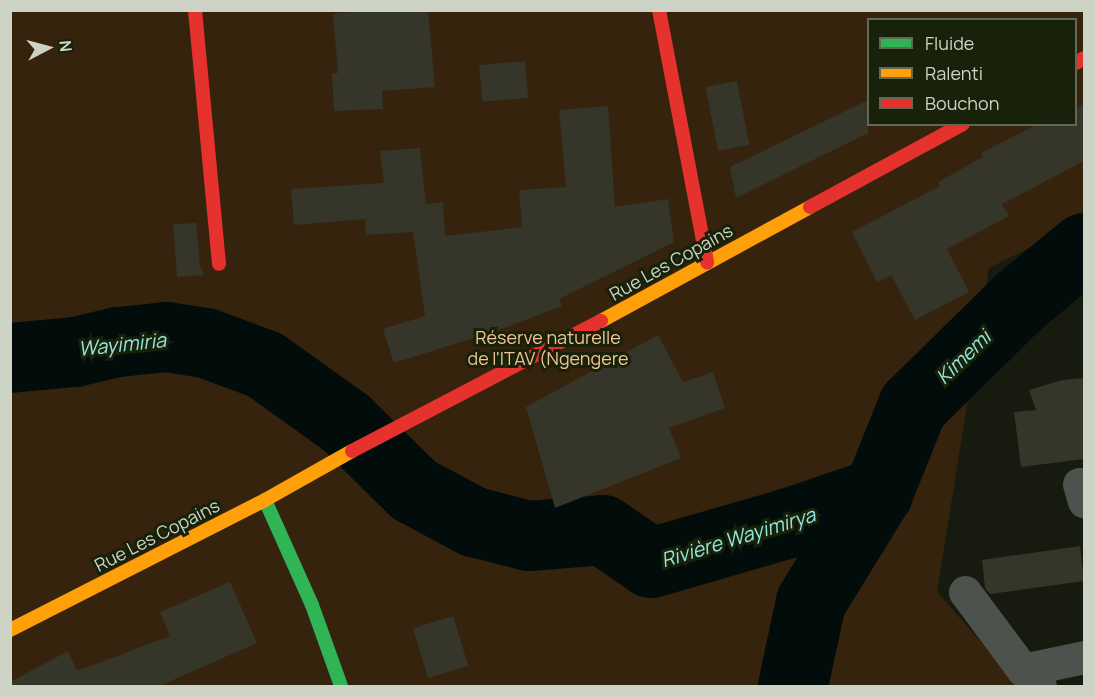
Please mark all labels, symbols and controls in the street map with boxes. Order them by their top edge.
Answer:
north arrow [18,18,78,78]
legend [867,18,1077,126]
text: Fluide [925,31,974,55]
text: N [54,39,77,53]
text: Ralenti [925,61,983,85]
text: Bouchon [925,91,999,115]
street label: Rue Les Copains [606,219,736,305]
water label: Kimemi [931,325,995,389]
water label: Wayimiria [77,327,167,361]
park label: Réserve naturelle de l'ITAV (Ngengere [467,327,629,370]
street label: Rue Les Copains [91,494,223,576]
water label: Rivière Wayimirya [658,502,818,572]

